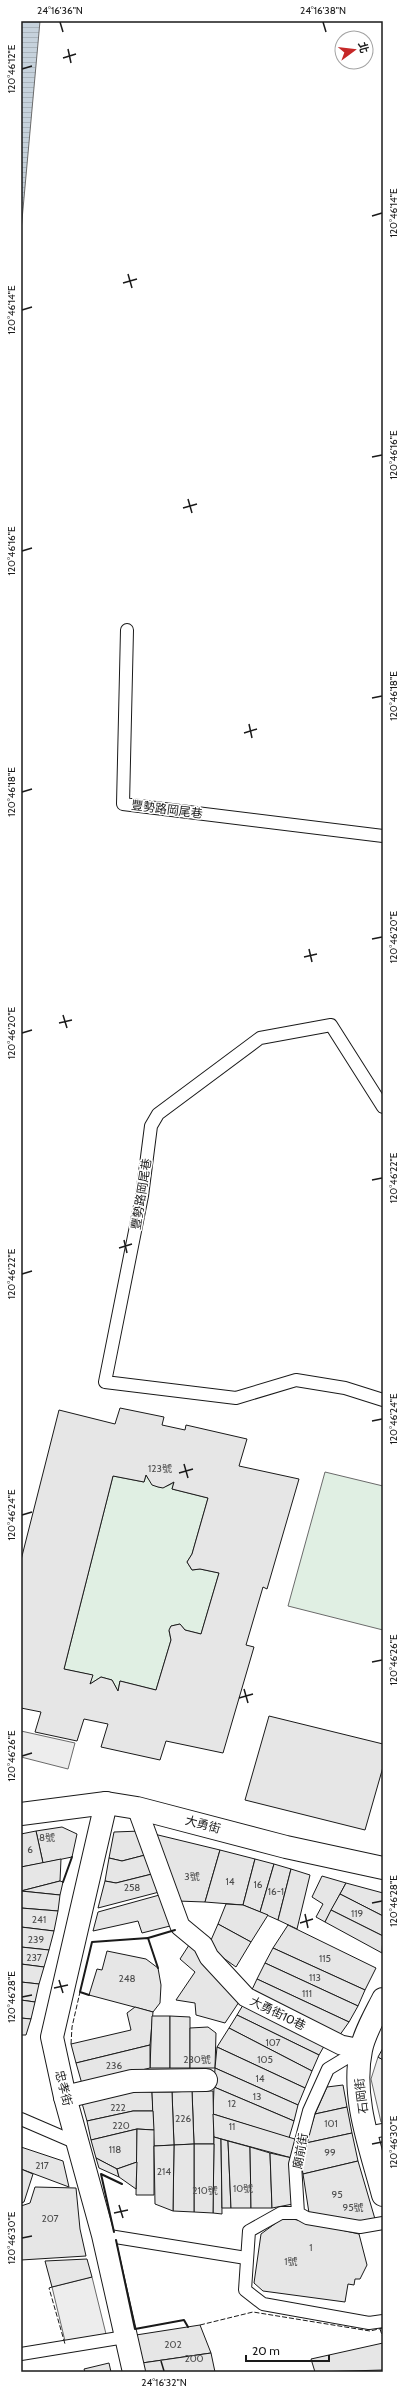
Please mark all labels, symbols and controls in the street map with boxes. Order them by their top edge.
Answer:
text: 24°16'36"N [37,4,83,17]
text: 24°16'38"N [300,4,346,17]
north arrow [334,30,374,70]
text: 北 [355,40,372,55]
text: 120°46'12"E [5,44,18,93]
text: 120°46'14"E [387,188,400,237]
text: 120°46'14"E [5,285,18,334]
text: 120°46'16"E [387,430,400,480]
text: 120°46'16"E [5,526,18,576]
text: 120°46'18"E [387,671,400,721]
text: 120°46'18"E [5,767,18,817]
street label: 豐勢路岡尾巷 [130,797,204,821]
text: 120°46'20"E [387,910,400,963]
text: 120°46'20"E [5,1006,18,1059]
text: 120°46'22"E [387,1152,400,1203]
street label: 豐勢路岡尾巷 [128,1157,154,1231]
text: 120°46'22"E [5,1248,18,1299]
text: 120°46'24"E [387,1393,400,1444]
house number: 123號 [148,1462,172,1475]
text: 120°46'24"E [5,1489,18,1540]
text: 120°46'26"E [387,1634,400,1685]
text: 120°46'26"E [5,1730,18,1781]
street label: 大勇街 [184,1812,222,1836]
house number: 8號 [39,1831,55,1844]
house number: 6 [27,1843,33,1856]
house number: 3號 [184,1870,200,1883]
house number: 14 [225,1875,235,1888]
text: 120°46'28"E [387,1875,400,1927]
house number: 16 [254,1878,263,1891]
house number: 258 [124,1881,140,1894]
house number: 16-1 [268,1885,284,1898]
house number: 119 [351,1907,363,1920]
house number: 241 [32,1913,46,1926]
house number: 239 [28,1933,44,1946]
house number: 237 [26,1951,42,1964]
house number: 115 [319,1952,331,1965]
text: 120°46'28"E [5,1971,18,2023]
house number: 113 [309,1971,321,1984]
house number: 248 [118,1972,136,1985]
house number: 111 [302,1987,312,2000]
street label: 大勇街10巷 [248,1993,308,2033]
house number: 107 [265,2036,281,2049]
house number: 230號 [183,2053,211,2066]
house number: 105 [257,2053,273,2066]
house number: 236 [106,2059,122,2072]
street label: 忠孝街 [52,2069,76,2107]
house number: 14 [255,2072,265,2085]
street label: 石岡街 [351,2077,371,2115]
house number: 13 [253,2090,261,2103]
house number: 12 [228,2097,236,2110]
house number: 222 [110,2101,126,2114]
house number: 226 [175,2112,191,2125]
text: 120°46'30"E [387,2115,400,2168]
house number: 101 [324,2117,338,2130]
house number: 220 [112,2119,130,2132]
house number: 11 [229,2120,235,2133]
street label: 廟前街 [289,2132,311,2170]
house number: 118 [109,2143,121,2156]
house number: 99 [324,2146,336,2159]
house number: 217 [35,2159,49,2172]
house number: 214 [157,2165,171,2178]
house number: 10號 [233,2182,253,2195]
house number: 210號 [192,2184,218,2197]
house number: 95 [331,2188,343,2201]
house number: 95號 [342,2201,364,2214]
text: 120°46'30"E [5,2211,18,2264]
house number: 207 [41,2212,59,2225]
house number: 1 [309,2241,313,2254]
house number: 1號 [284,2255,298,2268]
scale bar [246,2337,329,2363]
house number: 202 [164,2338,182,2351]
text: 20 m [252,2343,280,2358]
house number: 200 [184,2352,204,2365]
text: 24°16'32"N [141,2376,187,2389]

